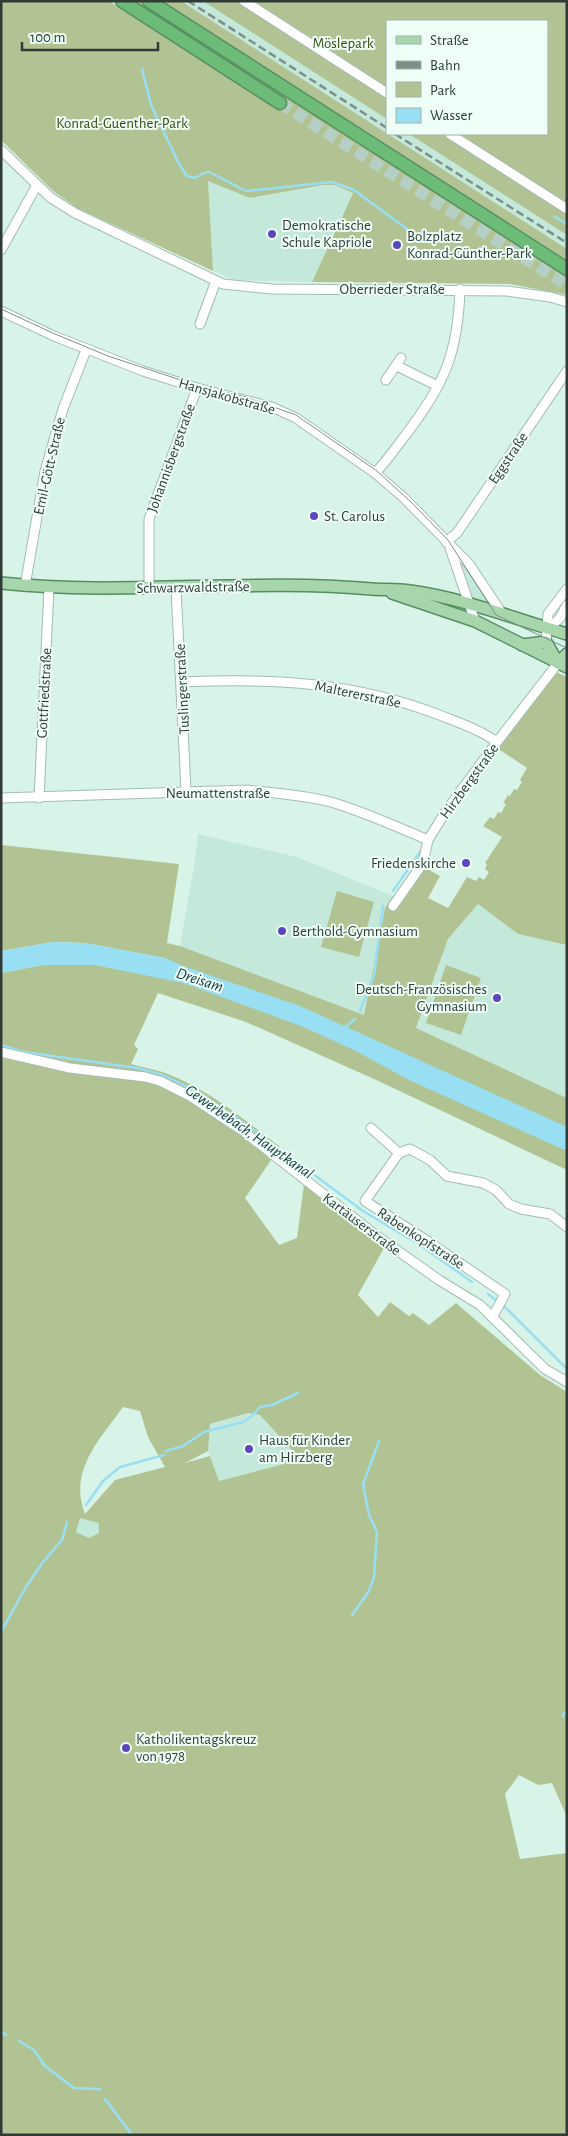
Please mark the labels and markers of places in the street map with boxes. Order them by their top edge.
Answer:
place label: Demokratische Schule Kapriole [282,218,372,250]
marker: Demokratische Schule Kapriole [266,228,278,240]
place label: Bolzplatz Konrad-Günther-Park [407,229,532,261]
marker: Bolzplatz Konrad-Günther-Park [391,239,403,251]
place label: St. Carolus [324,509,385,524]
marker: St. Carolus [308,510,320,522]
place label: Friedenskirche [371,856,456,871]
marker: Friedenskirche [460,857,472,869]
place label: Berthold-Gymnasium [292,924,418,939]
marker: Berthold-Gymnasium [276,925,288,937]
place label: Deutsch-Französisches Gymnasium [355,982,487,1014]
marker: Deutsch-Französisches Gymnasium [491,992,503,1004]
place label: Haus für Kinder am Hirzberg [259,1433,350,1465]
marker: Haus für Kinder am Hirzberg [243,1443,255,1455]
place label: Katholikentagskreuz von 1978 [136,1732,257,1764]
marker: Katholikentagskreuz von 1978 [120,1742,132,1754]

